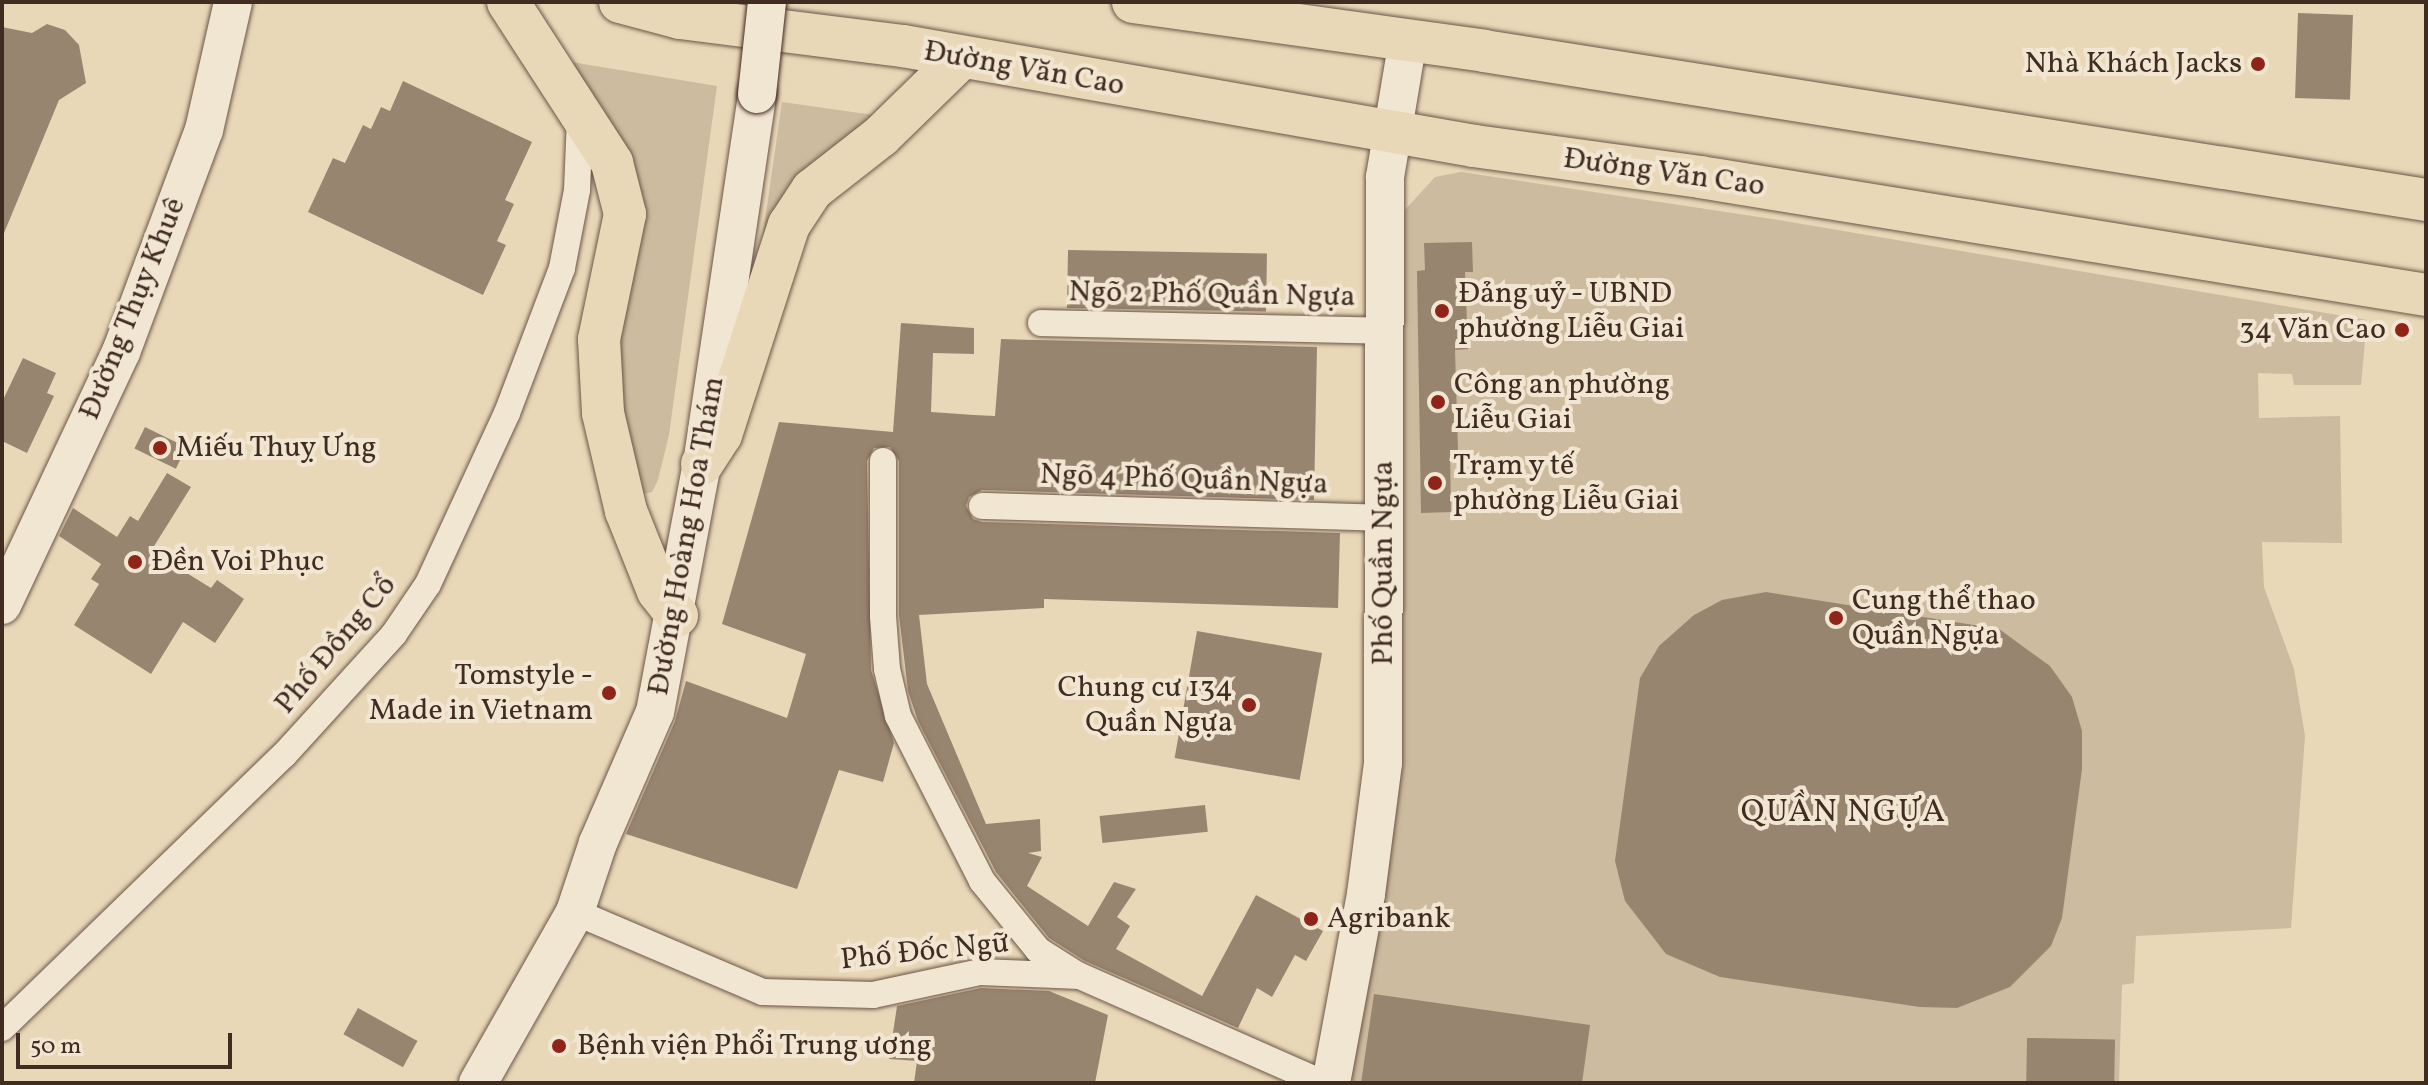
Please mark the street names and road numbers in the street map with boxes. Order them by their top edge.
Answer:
street label: Đường Văn Cao [920,34,1128,104]
street label: Đường Văn Cao [1561,141,1767,205]
street label: Đường Thụy Khuê [72,192,194,426]
street label: Ngõ 2 Phố Quần Ngựa [1068,275,1356,315]
street label: Đường Hoàng Hoa Thám [641,373,733,699]
street label: Ngõ 4 Phố Quần Ngựa [1039,457,1329,503]
street label: Phố Quần Ngựa [1366,460,1402,666]
street label: Phố Đồng Cổ [268,568,404,722]
street label: Phố Đốc Ngữ [839,925,1011,979]

